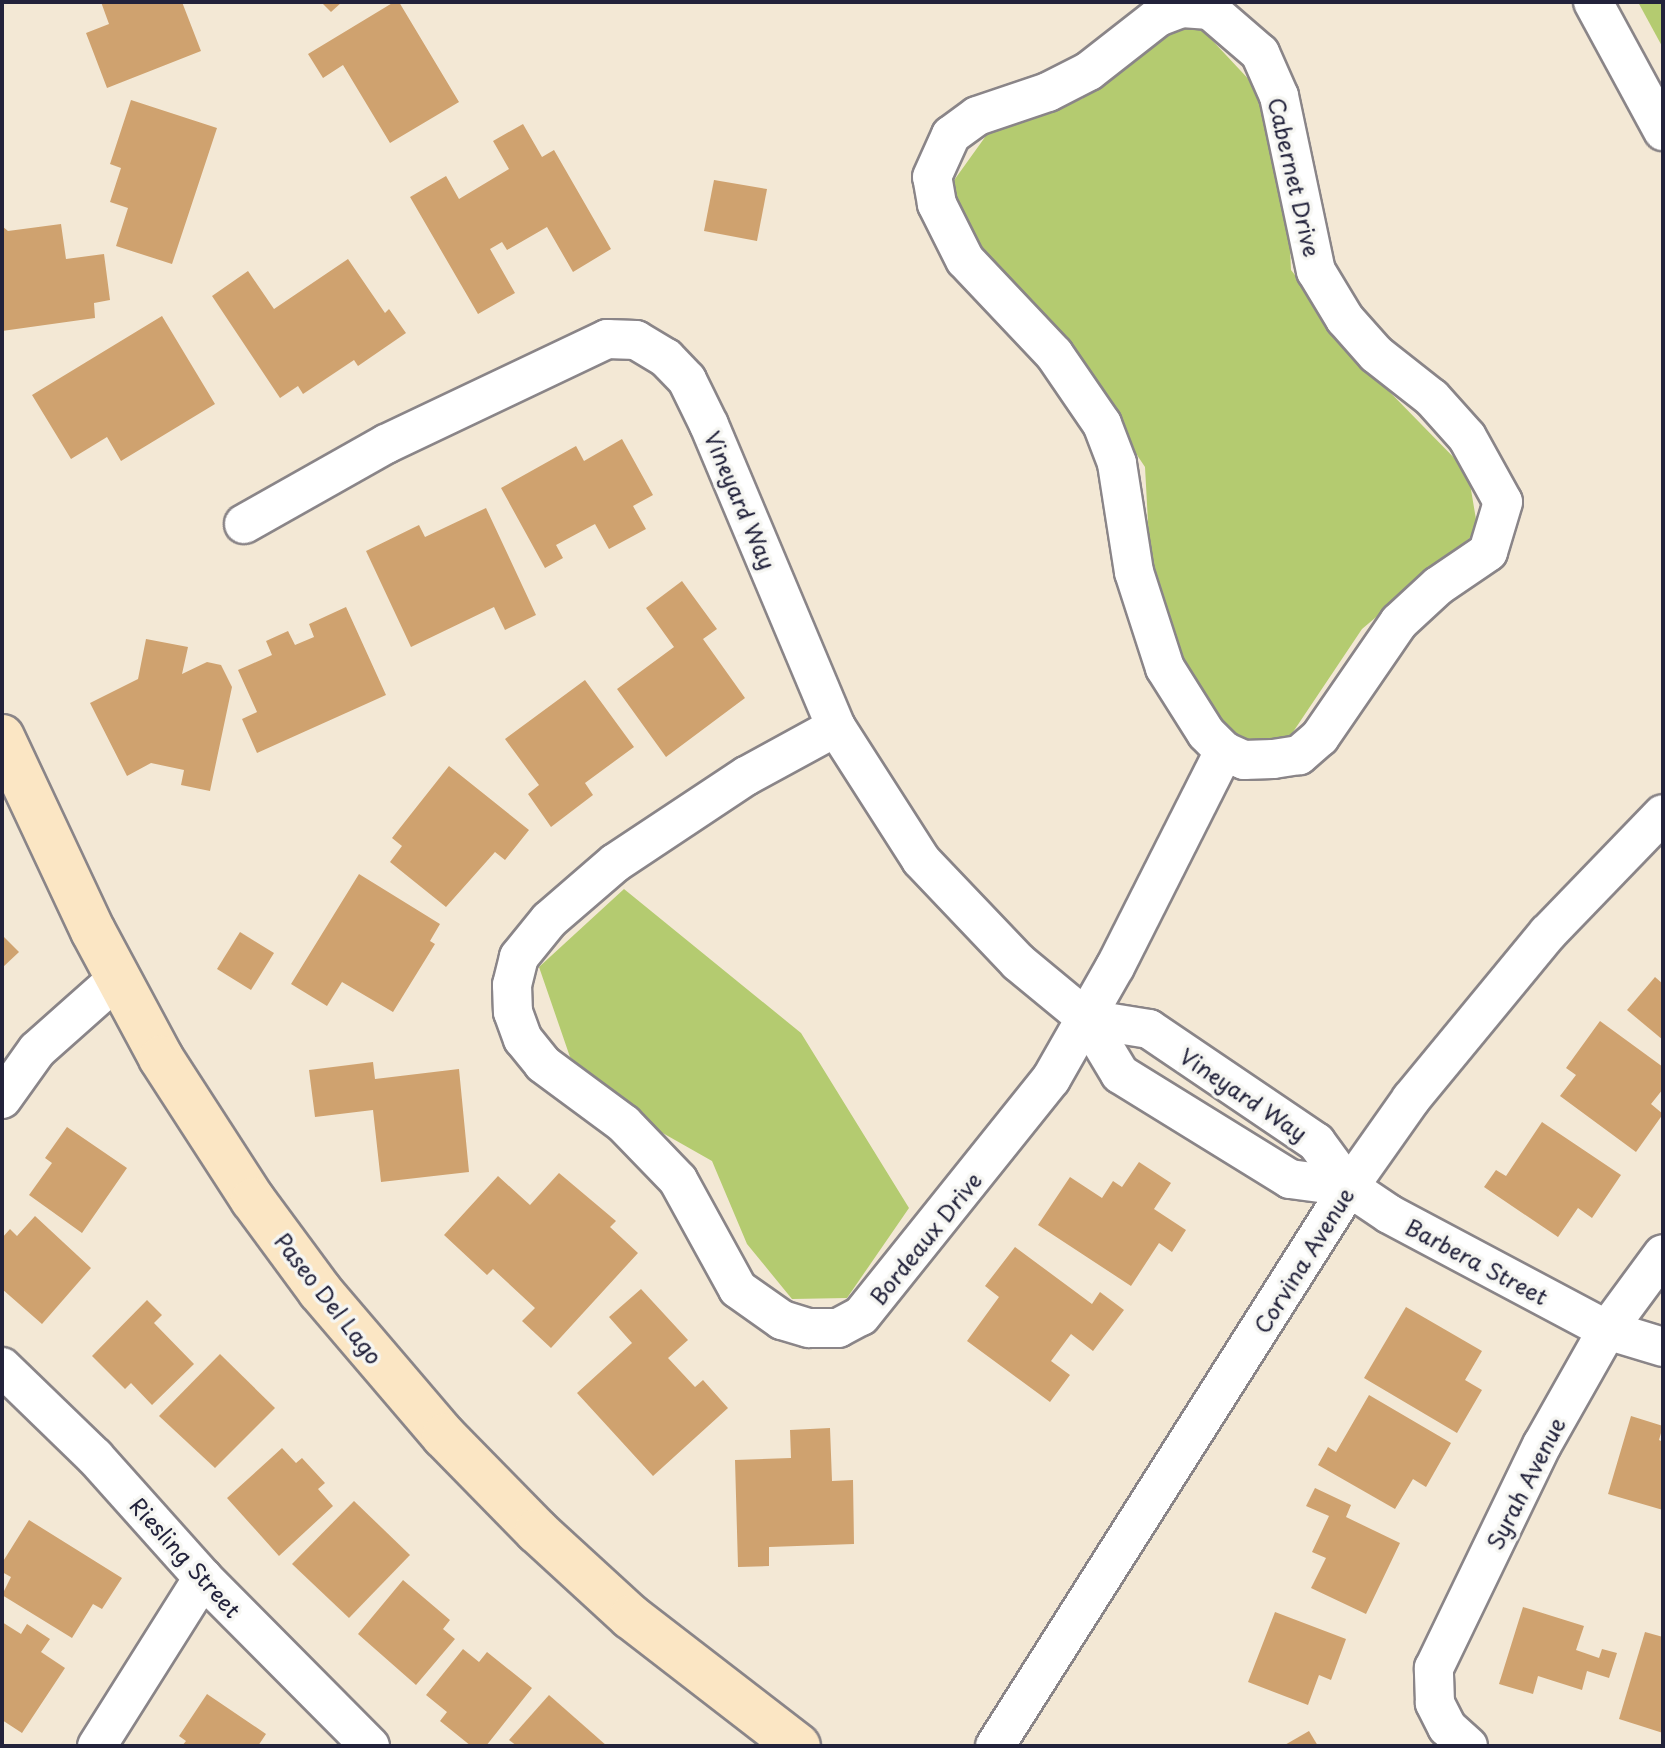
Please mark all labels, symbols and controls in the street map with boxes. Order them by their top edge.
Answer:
street label: Cabernet Drive [1264,94,1326,260]
street label: Vineyard Way [700,426,782,574]
street label: Vineyard Way [1175,1041,1313,1147]
street label: Bordeaux Drive [863,1166,987,1310]
street label: Corvina Avenue [1248,1183,1358,1337]
street label: Barbera Street [1401,1212,1553,1310]
street label: Paseo Del Lago [269,1227,389,1369]
street label: Syrah Avenue [1480,1412,1570,1554]
street label: Riesling Street [125,1491,247,1623]

